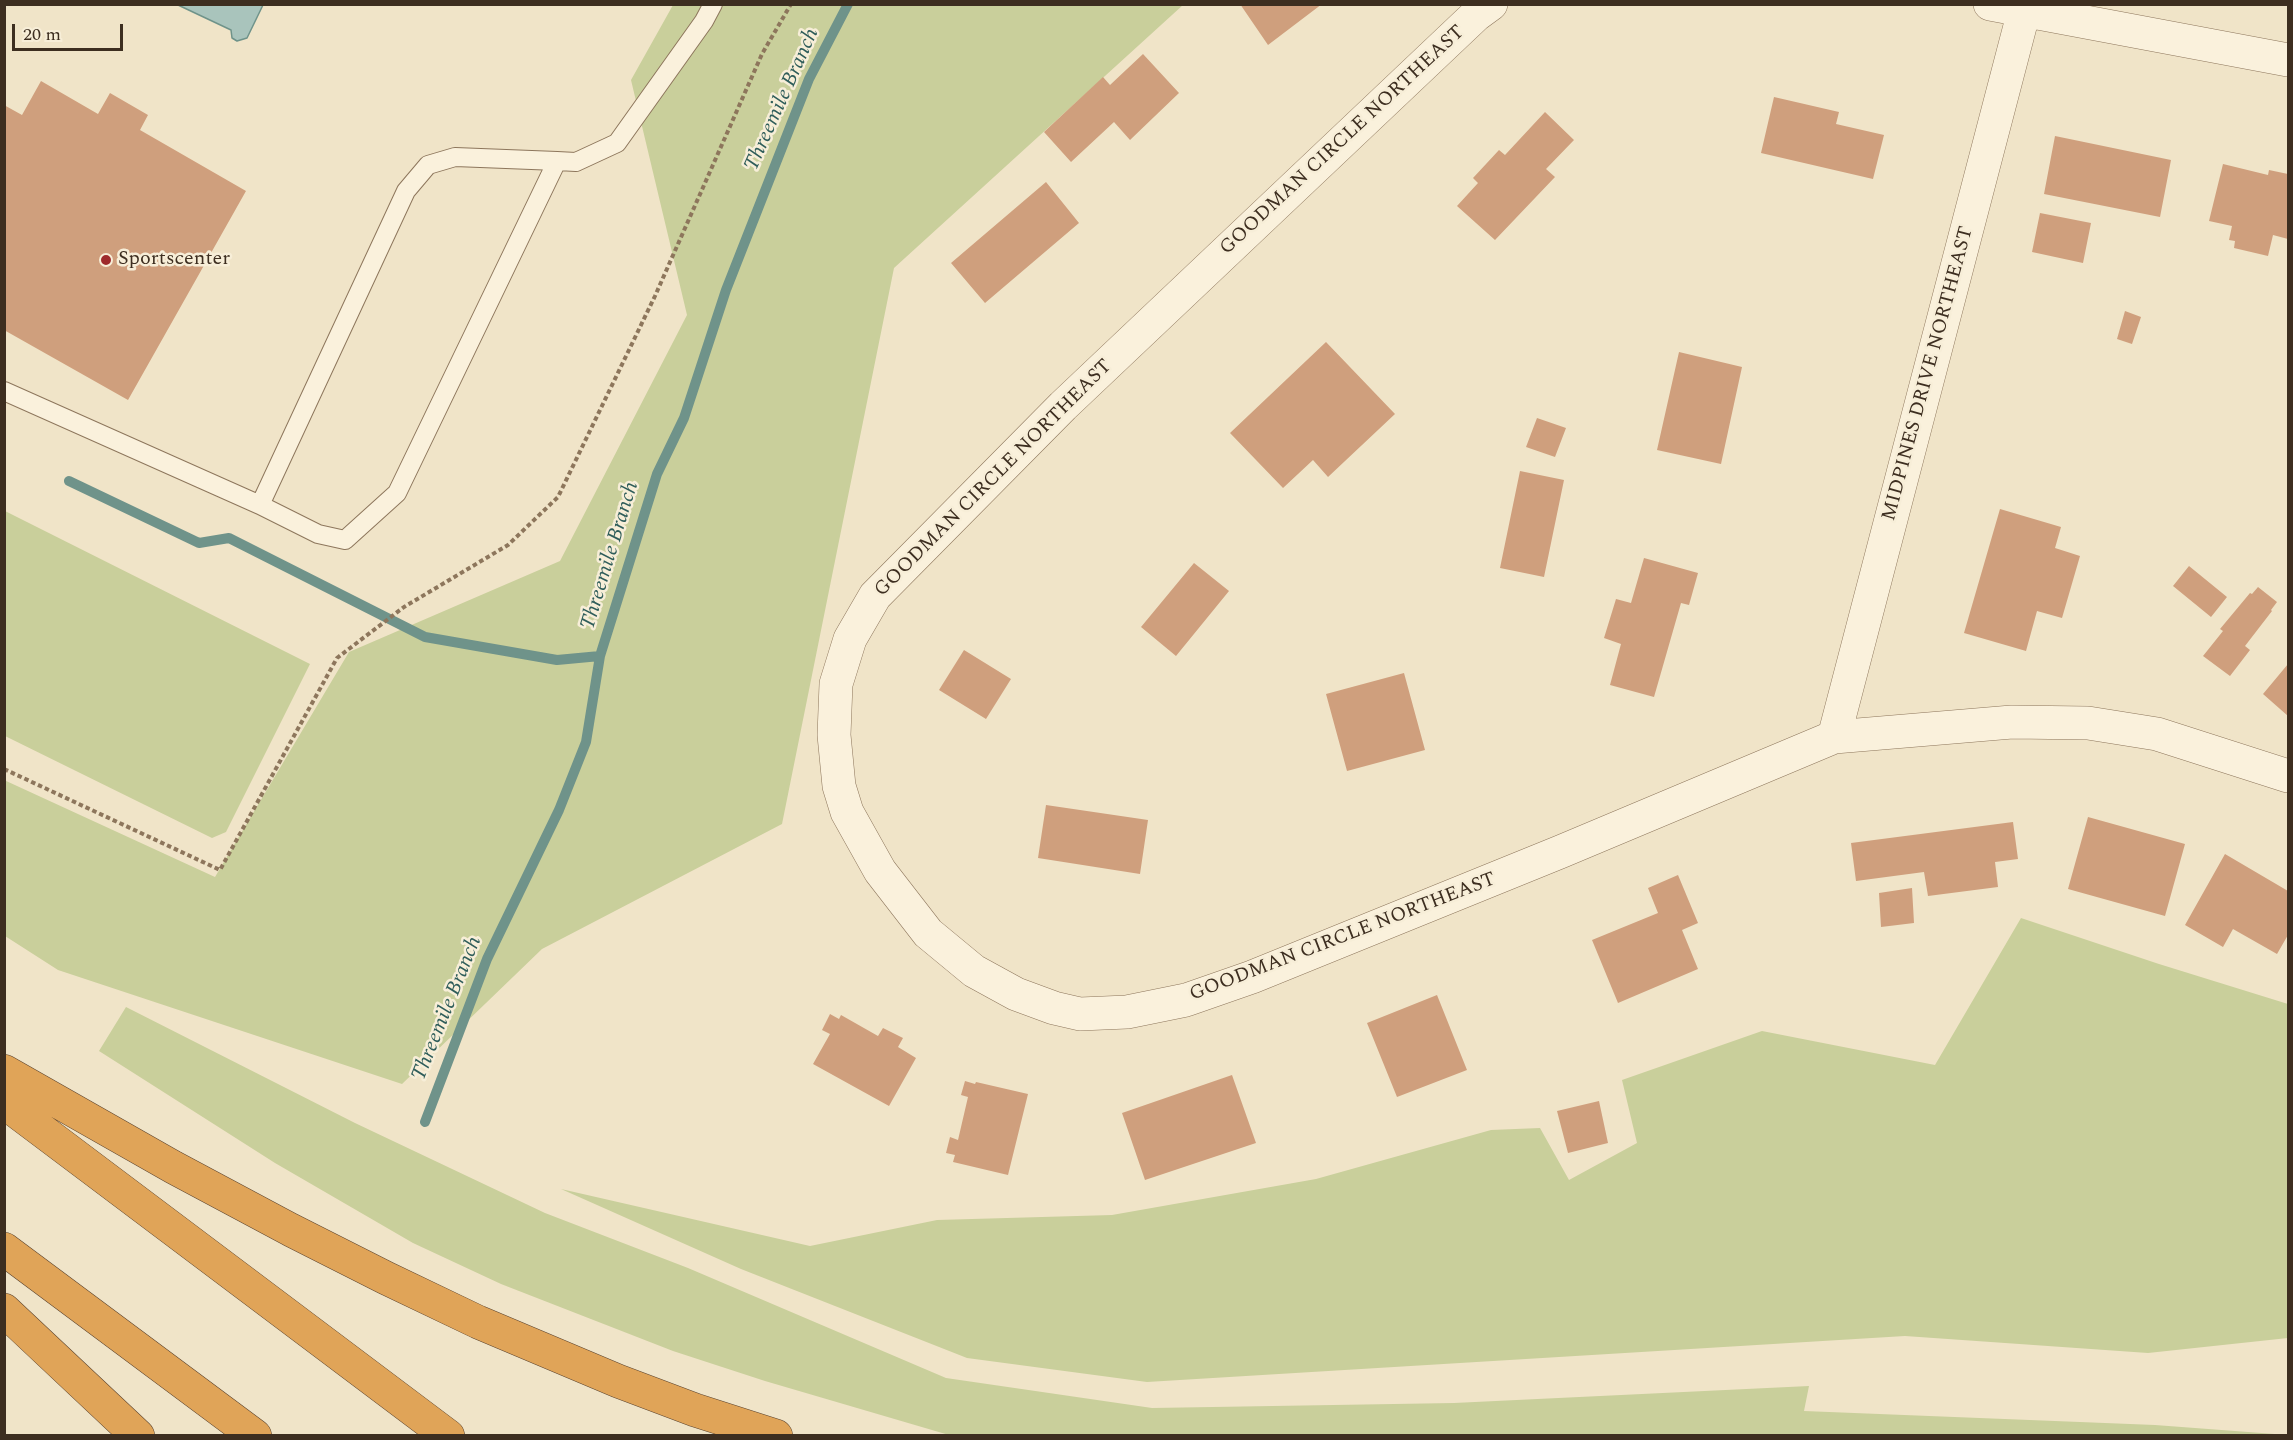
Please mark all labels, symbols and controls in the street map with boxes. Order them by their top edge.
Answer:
scale bar [15,12,126,50]
text: 20 m [23,21,61,48]
street label: GOODMAN CIRCLE NORTHEAST [1216,21,1470,261]
water label: Threemile Branch [740,25,826,175]
street label: MIDPINES DRIVE NORTHEAST [1878,224,1980,524]
place label: Sportscenter [118,248,230,272]
marker: Sportscenter [99,253,113,267]
street label: GOODMAN CIRCLE NORTHEAST [870,355,1118,603]
water label: Threemile Branch [577,479,645,633]
street label: GOODMAN CIRCLE NORTHEAST [1187,868,1499,1008]
water label: Threemile Branch [408,933,488,1085]

